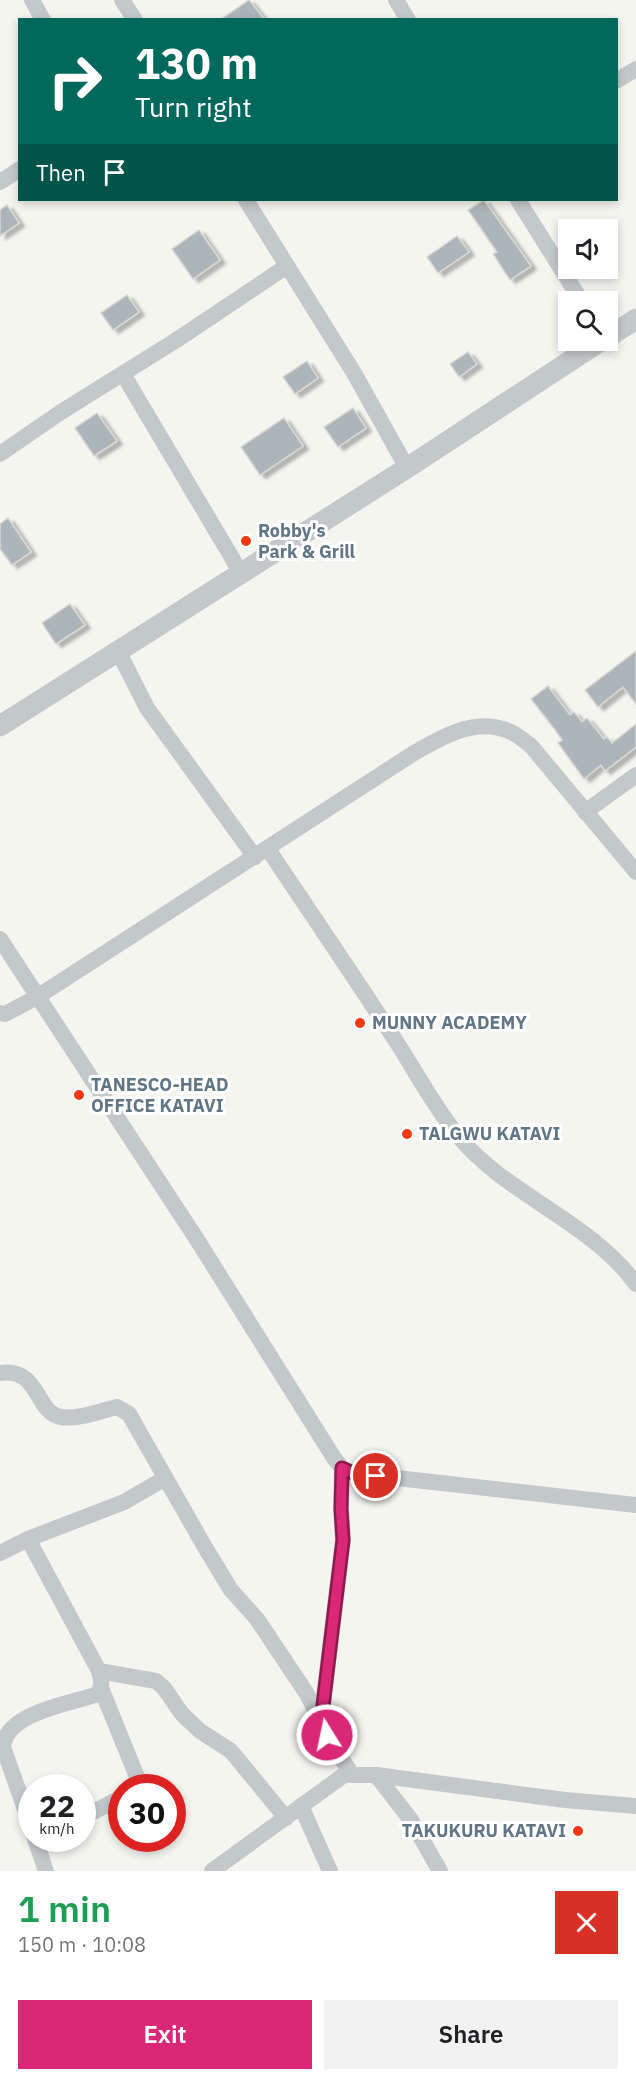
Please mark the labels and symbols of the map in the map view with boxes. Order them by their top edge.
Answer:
place label: Robby's Park & Grill [258,519,356,563]
marker: Robby's Park & Grill [239,534,253,548]
place label: MUNNY ACADEMY [372,1011,527,1034]
marker: MUNNY ACADEMY [353,1016,367,1030]
place label: TANESCO-HEAD OFFICE KATAVI [91,1073,229,1117]
marker: TANESCO-HEAD OFFICE KATAVI [72,1088,86,1102]
place label: TALGWU KATAVI [419,1122,560,1145]
marker: TALGWU KATAVI [400,1127,414,1141]
pin [350,1450,401,1501]
position arrow [295,1703,359,1767]
speed limit sign: 30 [108,1774,186,1852]
place label: TAKUKURU KATAVI [402,1819,566,1842]
marker: TAKUKURU KATAVI [571,1824,585,1838]

